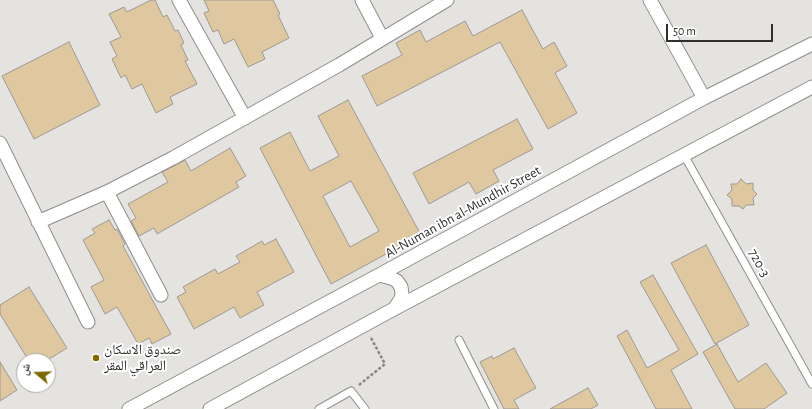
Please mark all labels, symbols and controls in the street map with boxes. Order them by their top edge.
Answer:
scale bar [668,16,775,42]
text: 50 m [673,25,696,37]
street label: Al-Numan ibn al-Mundhir Street [382,162,544,262]
street label: 720-3 [744,246,774,280]
place label: صندوق الاسكان العراقي المقر [104,342,182,374]
north arrow [16,353,56,393]
marker: صندوق الاسكان العراقي المقر [91,353,101,363]
text: ش [18,362,32,377]

